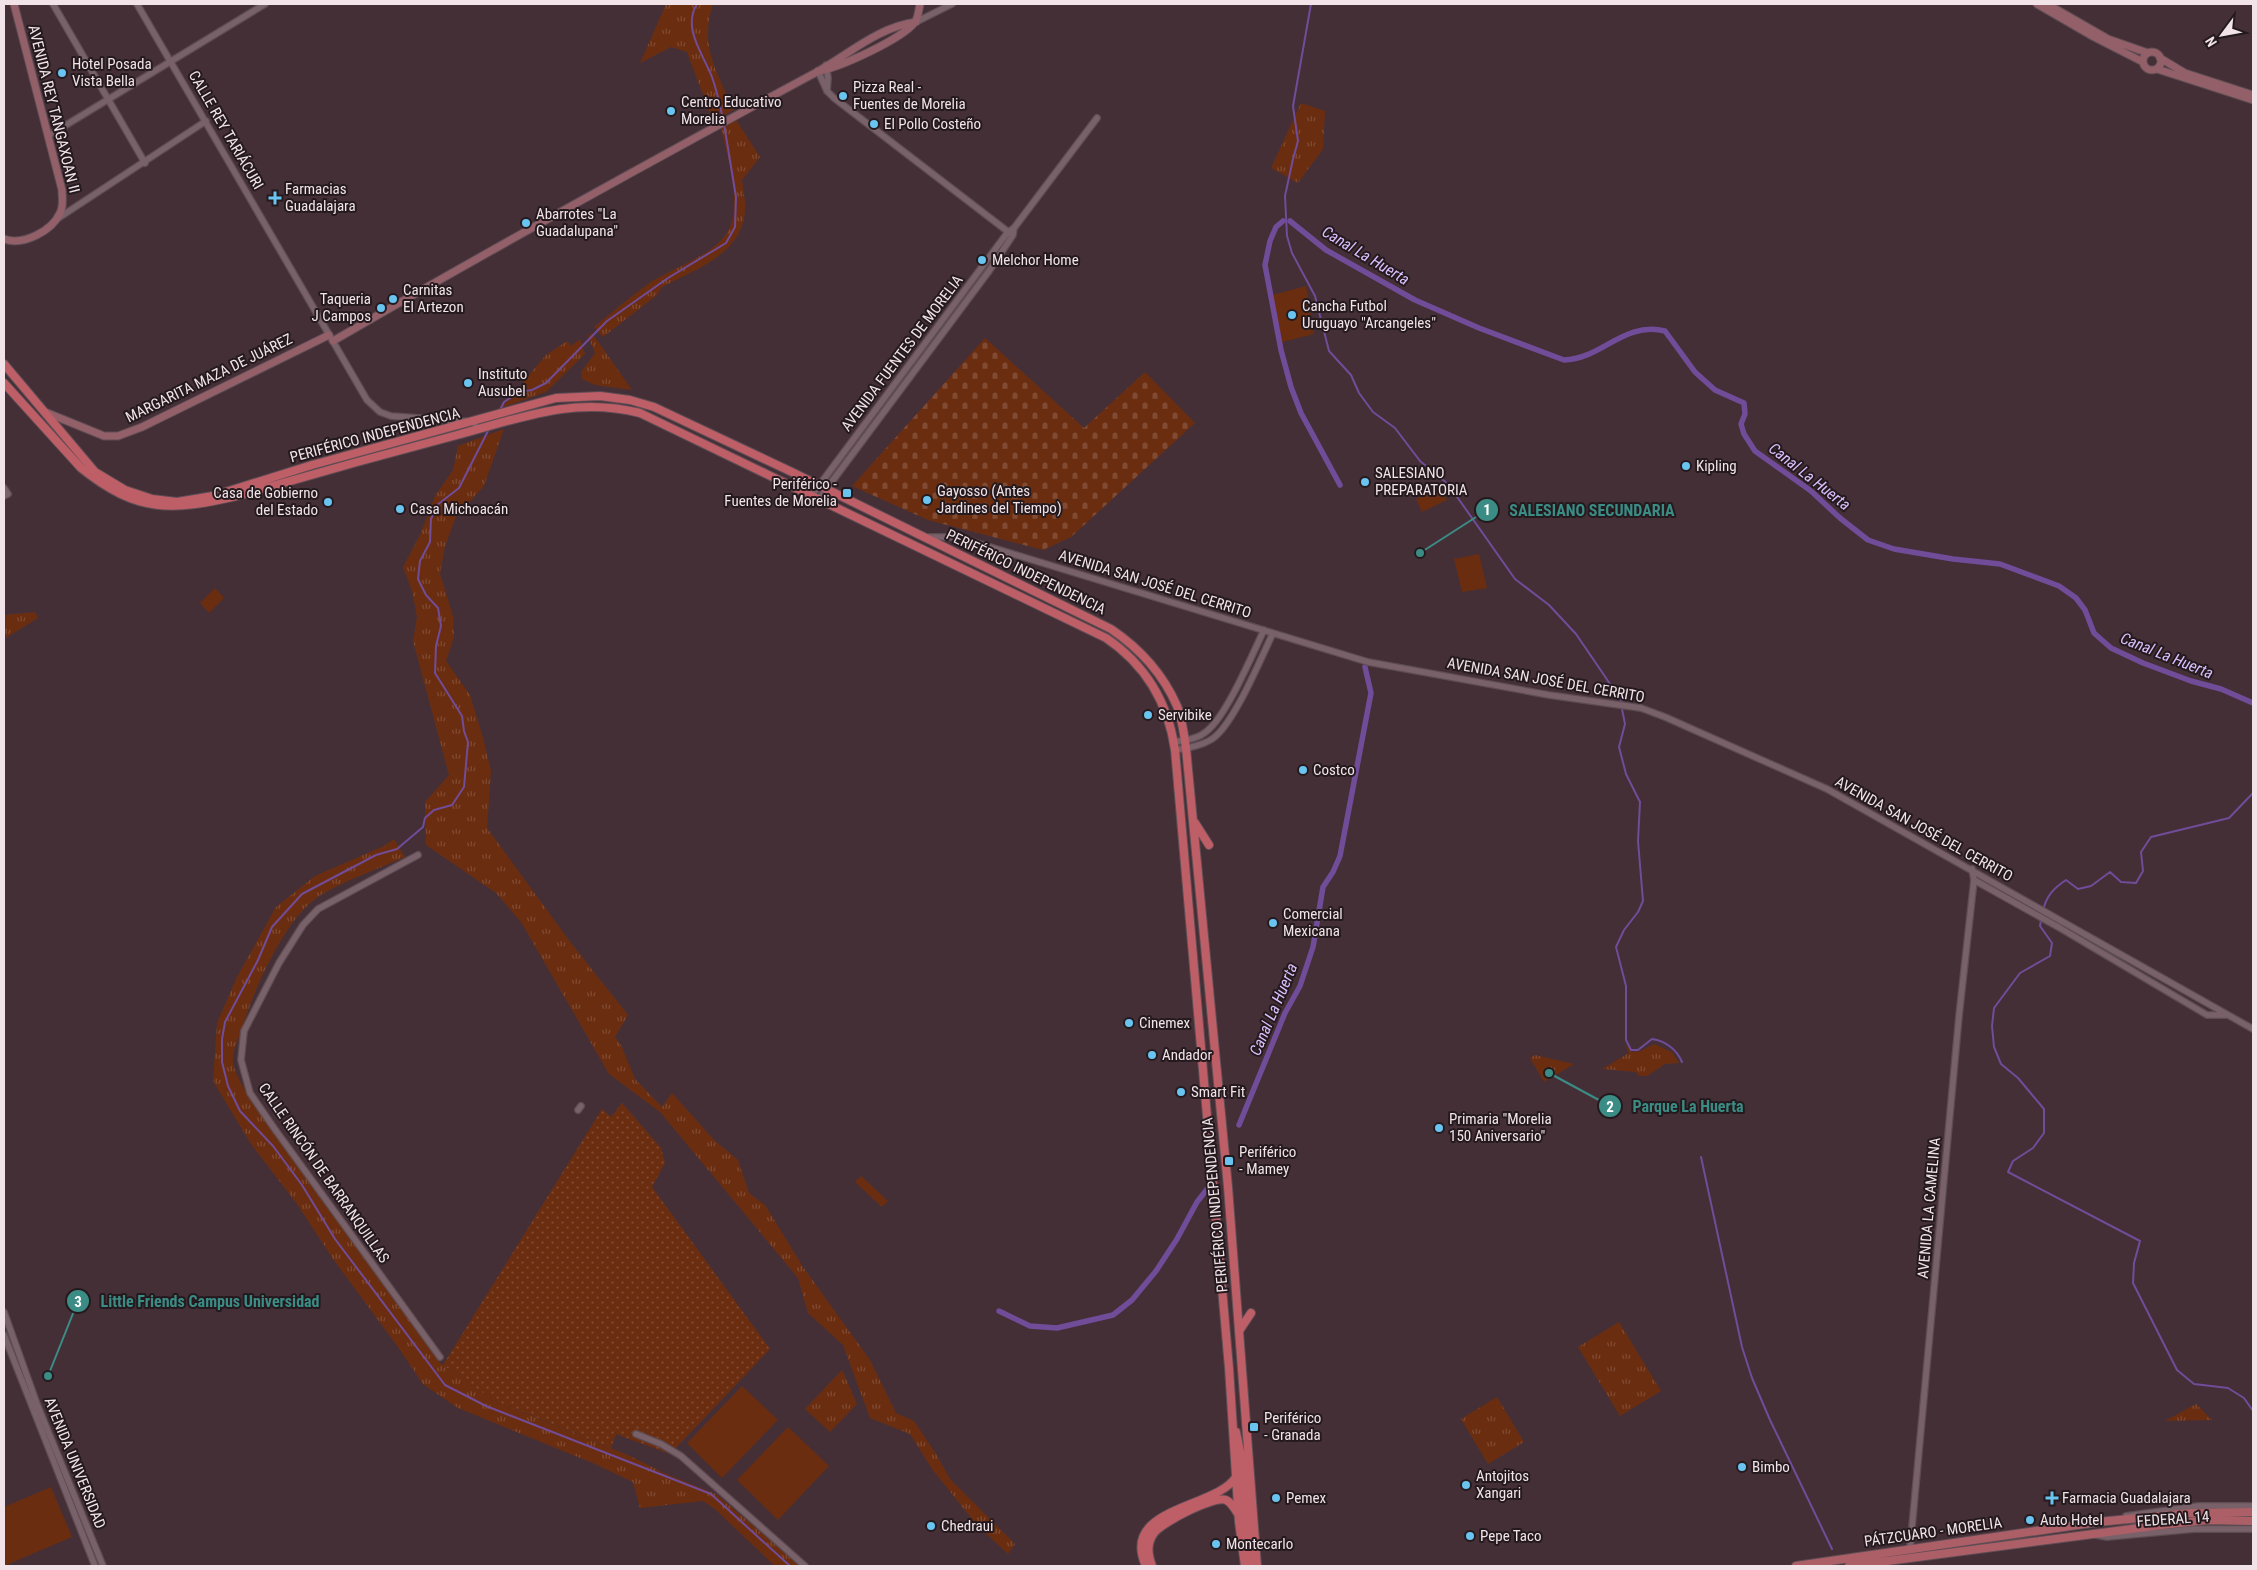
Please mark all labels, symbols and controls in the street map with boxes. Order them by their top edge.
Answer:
north arrow [2197,10,2247,60]
street label: AVENIDA REY TANGAXOAN II [24,23,84,195]
text: N [2202,34,2220,50]
place label: Hotel Posada Vista Bella [72,55,152,90]
marker: Hotel Posada Vista Bella [56,67,68,79]
street label: CALLE REY TARIÁCURI [185,68,267,192]
place label: Pizza Real - Fuentes de Morelia [853,78,966,113]
marker: Pizza Real - Fuentes de Morelia [837,90,849,102]
place label: Centro Educativo Morelia [681,93,781,128]
marker: Centro Educativo Morelia [665,105,677,117]
place label: El Pollo Costeño [884,115,981,133]
marker: El Pollo Costeño [868,118,880,130]
place label: Farmacias Guadalajara [285,180,356,215]
marker: Farmacias Guadalajara [269,192,281,204]
place label: Abarrotes "La Guadalupana" [536,205,618,240]
marker: Abarrotes "La Guadalupana" [520,217,532,229]
water label: Canal La Huerta [1319,222,1413,289]
place label: Melchor Home [992,251,1079,269]
marker: Melchor Home [976,254,988,266]
street label: AVENIDA FUENTES DE MORELIA [837,271,967,435]
place label: Carnitas El Artezon [403,281,464,316]
place label: Taqueria J Campos [312,290,371,325]
marker: Carnitas El Artezon [387,293,399,305]
place label: Cancha Futbol Uruguayo "Arcangeles" [1302,297,1436,332]
marker: Taqueria J Campos [375,302,387,314]
marker: Cancha Futbol Uruguayo "Arcangeles" [1286,309,1298,321]
street label: MARGARITA MAZA DE JUÁREZ [123,330,296,426]
place label: Instituto Ausubel [478,365,527,400]
marker: Instituto Ausubel [462,377,474,389]
street label: PERIFÉRICO INDEPENDENCIA [288,404,462,466]
water label: Canal La Huerta [1765,439,1854,514]
place label: Kipling [1696,457,1737,475]
marker: Kipling [1680,460,1692,472]
place label: SALESIANO PREPARATORIA [1375,464,1468,499]
place label: Periférico - Fuentes de Morelia [724,475,837,510]
marker: SALESIANO PREPARATORIA [1359,476,1371,488]
place label: Gayosso (Antes Jardines del Tiempo) [937,482,1062,517]
place label: Casa de Gobierno del Estado [213,484,318,519]
marker: Periférico - Fuentes de Morelia [841,487,853,499]
marker: Gayosso (Antes Jardines del Tiempo) [921,494,933,506]
callout: SALESIANO SECUNDARIA [1474,494,1684,525]
marker: Casa de Gobierno del Estado [322,496,334,508]
place label: Casa Michoacán [410,500,508,518]
text: 1 [1483,501,1491,519]
text: SALESIANO SECUNDARIA [1509,501,1675,520]
marker: Casa Michoacán [394,503,406,515]
street label: PERIFÉRICO INDEPENDENCIA [943,525,1109,619]
street label: AVENIDA SAN JOSÉ DEL CERRITO [1057,546,1253,622]
water label: Canal La Huerta [2118,628,2216,683]
street label: AVENIDA SAN JOSÉ DEL CERRITO [1446,654,1646,706]
place label: Servibike [1158,706,1212,724]
marker: Servibike [1142,709,1154,721]
place label: Costco [1313,761,1355,779]
marker: Costco [1297,764,1309,776]
street label: AVENIDA SAN JOSÉ DEL CERRITO [1832,773,2016,885]
place label: Comercial Mexicana [1283,905,1343,940]
marker: Comercial Mexicana [1267,917,1279,929]
water label: Canal La Huerta [1245,960,1301,1058]
place label: Cinemex [1139,1014,1191,1032]
marker: Cinemex [1123,1017,1135,1029]
place label: Andador [1162,1046,1213,1064]
marker: Andador [1146,1049,1158,1061]
street label: CALLE RINCÓN DE BARRANQUILLAS [255,1079,393,1267]
place label: Smart Fit [1191,1083,1245,1101]
marker: Smart Fit [1175,1086,1187,1098]
callout: Parque La Huerta [1598,1091,1754,1122]
text: Parque La Huerta [1632,1097,1744,1116]
text: 2 [1606,1098,1614,1116]
place label: Primaria "Morelia 150 Aniversario" [1449,1110,1552,1145]
street label: PERIFÉRICO INDEPENDENCIA [1198,1117,1232,1293]
marker: Primaria "Morelia 150 Aniversario" [1433,1122,1445,1134]
street label: AVENIDA LA CAMELINA [1914,1136,1944,1279]
place label: Periférico - Mamey [1239,1143,1296,1178]
marker: Periférico - Mamey [1223,1155,1235,1167]
callout: Little Friends Campus Universidad [65,1286,329,1317]
text: Little Friends Campus Universidad [100,1292,320,1311]
text: 3 [74,1293,82,1311]
street label: AVENIDA UNIVERSIDAD [40,1395,110,1531]
place label: Periférico - Granada [1264,1409,1321,1444]
marker: Periférico - Granada [1248,1421,1260,1433]
place label: Bimbo [1752,1458,1790,1476]
marker: Bimbo [1736,1461,1748,1473]
place label: Antojitos Xangari [1476,1467,1529,1502]
marker: Antojitos Xangari [1460,1479,1472,1491]
place label: Pemex [1286,1489,1327,1507]
place label: Farmacia Guadalajara [2062,1489,2191,1507]
marker: Pemex [1270,1492,1282,1504]
marker: Farmacia Guadalajara [2046,1492,2058,1504]
street label: FEDERAL 14 [2136,1507,2210,1531]
place label: Auto Hotel [2040,1511,2103,1529]
street label: PÁTZCUARO - MORELIA [1863,1513,2003,1551]
marker: Auto Hotel [2024,1514,2036,1526]
place label: Chedraui [941,1517,993,1535]
marker: Chedraui [925,1520,937,1532]
place label: Pepe Taco [1480,1527,1541,1545]
marker: Pepe Taco [1464,1530,1476,1542]
place label: Montecarlo [1226,1535,1293,1553]
marker: Montecarlo [1210,1538,1222,1550]

